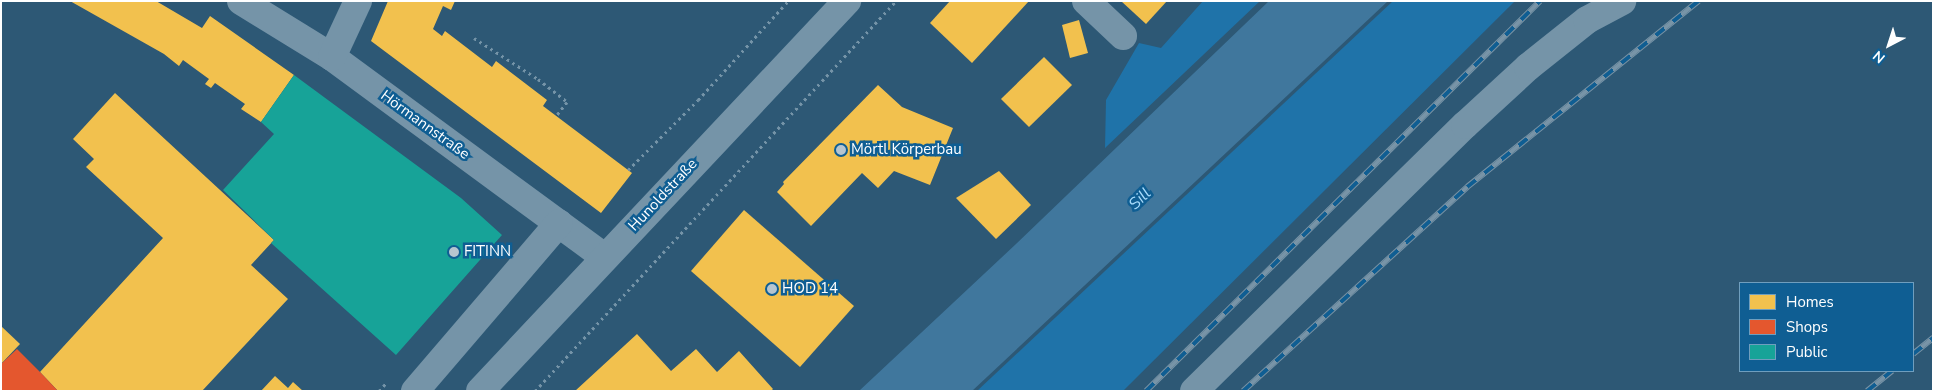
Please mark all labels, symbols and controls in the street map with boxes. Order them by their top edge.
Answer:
north arrow [1864,20,1914,70]
text: N [1869,46,1889,68]
street label: Hörmannstraße [377,87,473,163]
place label: Mörtl Körperbau [851,141,962,159]
marker: Mörtl Körperbau [835,144,847,156]
street label: Hunoldstraße [625,155,701,235]
water label: Sill [1125,184,1155,214]
place label: FITINN [464,243,511,261]
marker: FITINN [448,246,460,258]
place label: HOD 14 [782,280,838,298]
legend [1739,282,1914,372]
marker: HOD 14 [766,283,778,295]
text: Homes [1786,292,1834,312]
text: Shops [1786,317,1828,337]
text: Public [1786,342,1827,362]

